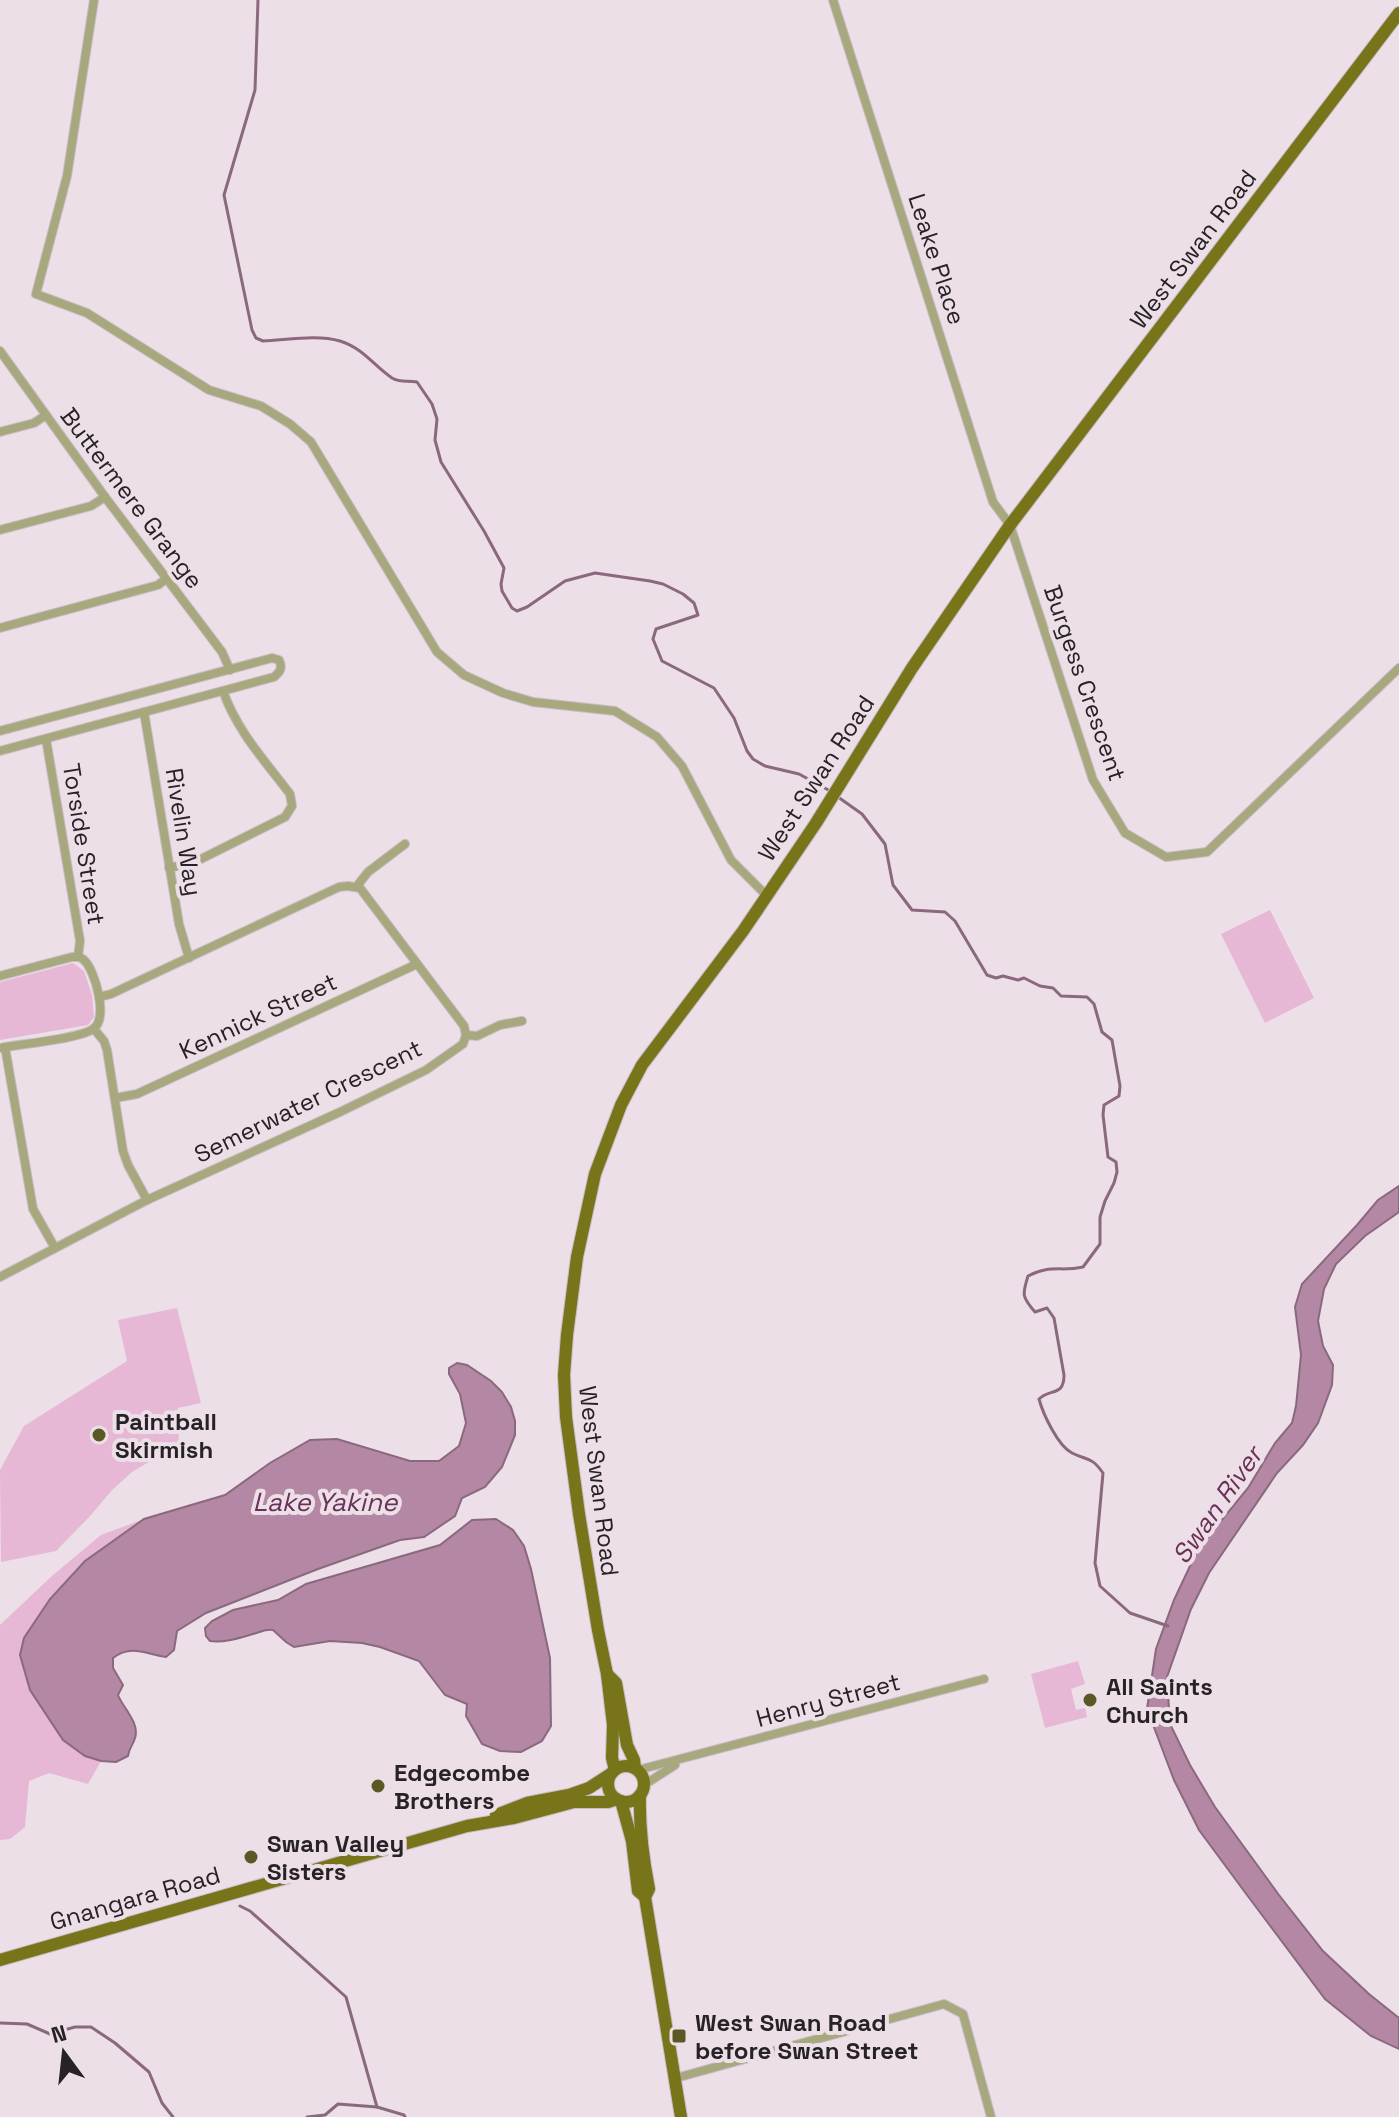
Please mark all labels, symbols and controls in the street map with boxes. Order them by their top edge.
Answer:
street label: West Swan Road [1123,163,1263,335]
street label: Leake Place [901,190,973,328]
street label: Buttermere Grange [54,401,210,595]
street label: Burgess Crescent [1037,581,1133,785]
street label: West Swan Road [751,689,881,867]
street label: Torside Street [56,761,112,927]
street label: Rivelin Way [159,766,209,898]
street label: Kennick Street [174,966,342,1066]
street label: Semerwater Crescent [189,1032,427,1170]
street label: West Swan Road [572,1384,626,1578]
place label: Paintball Skirmish [115,1406,217,1465]
marker: Paintball Skirmish [90,1426,108,1444]
water label: Swan River [1164,1437,1272,1570]
water label: Lake Yakine [253,1485,399,1519]
street label: Henry Street [753,1666,903,1734]
place label: All Saints Church [1106,1671,1213,1730]
marker: All Saints Church [1081,1691,1099,1709]
place label: Edgecombe Brothers [394,1757,530,1816]
marker: Edgecombe Brothers [369,1777,387,1795]
place label: Swan Valley Sisters [267,1828,404,1887]
marker: Swan Valley Sisters [242,1848,260,1866]
street label: Gnangara Road [46,1859,224,1937]
place label: West Swan Road before Swan Street [695,2007,919,2066]
north arrow [24,2013,104,2093]
text: N [48,2018,70,2049]
marker: West Swan Road before Swan Street [670,2027,688,2045]

